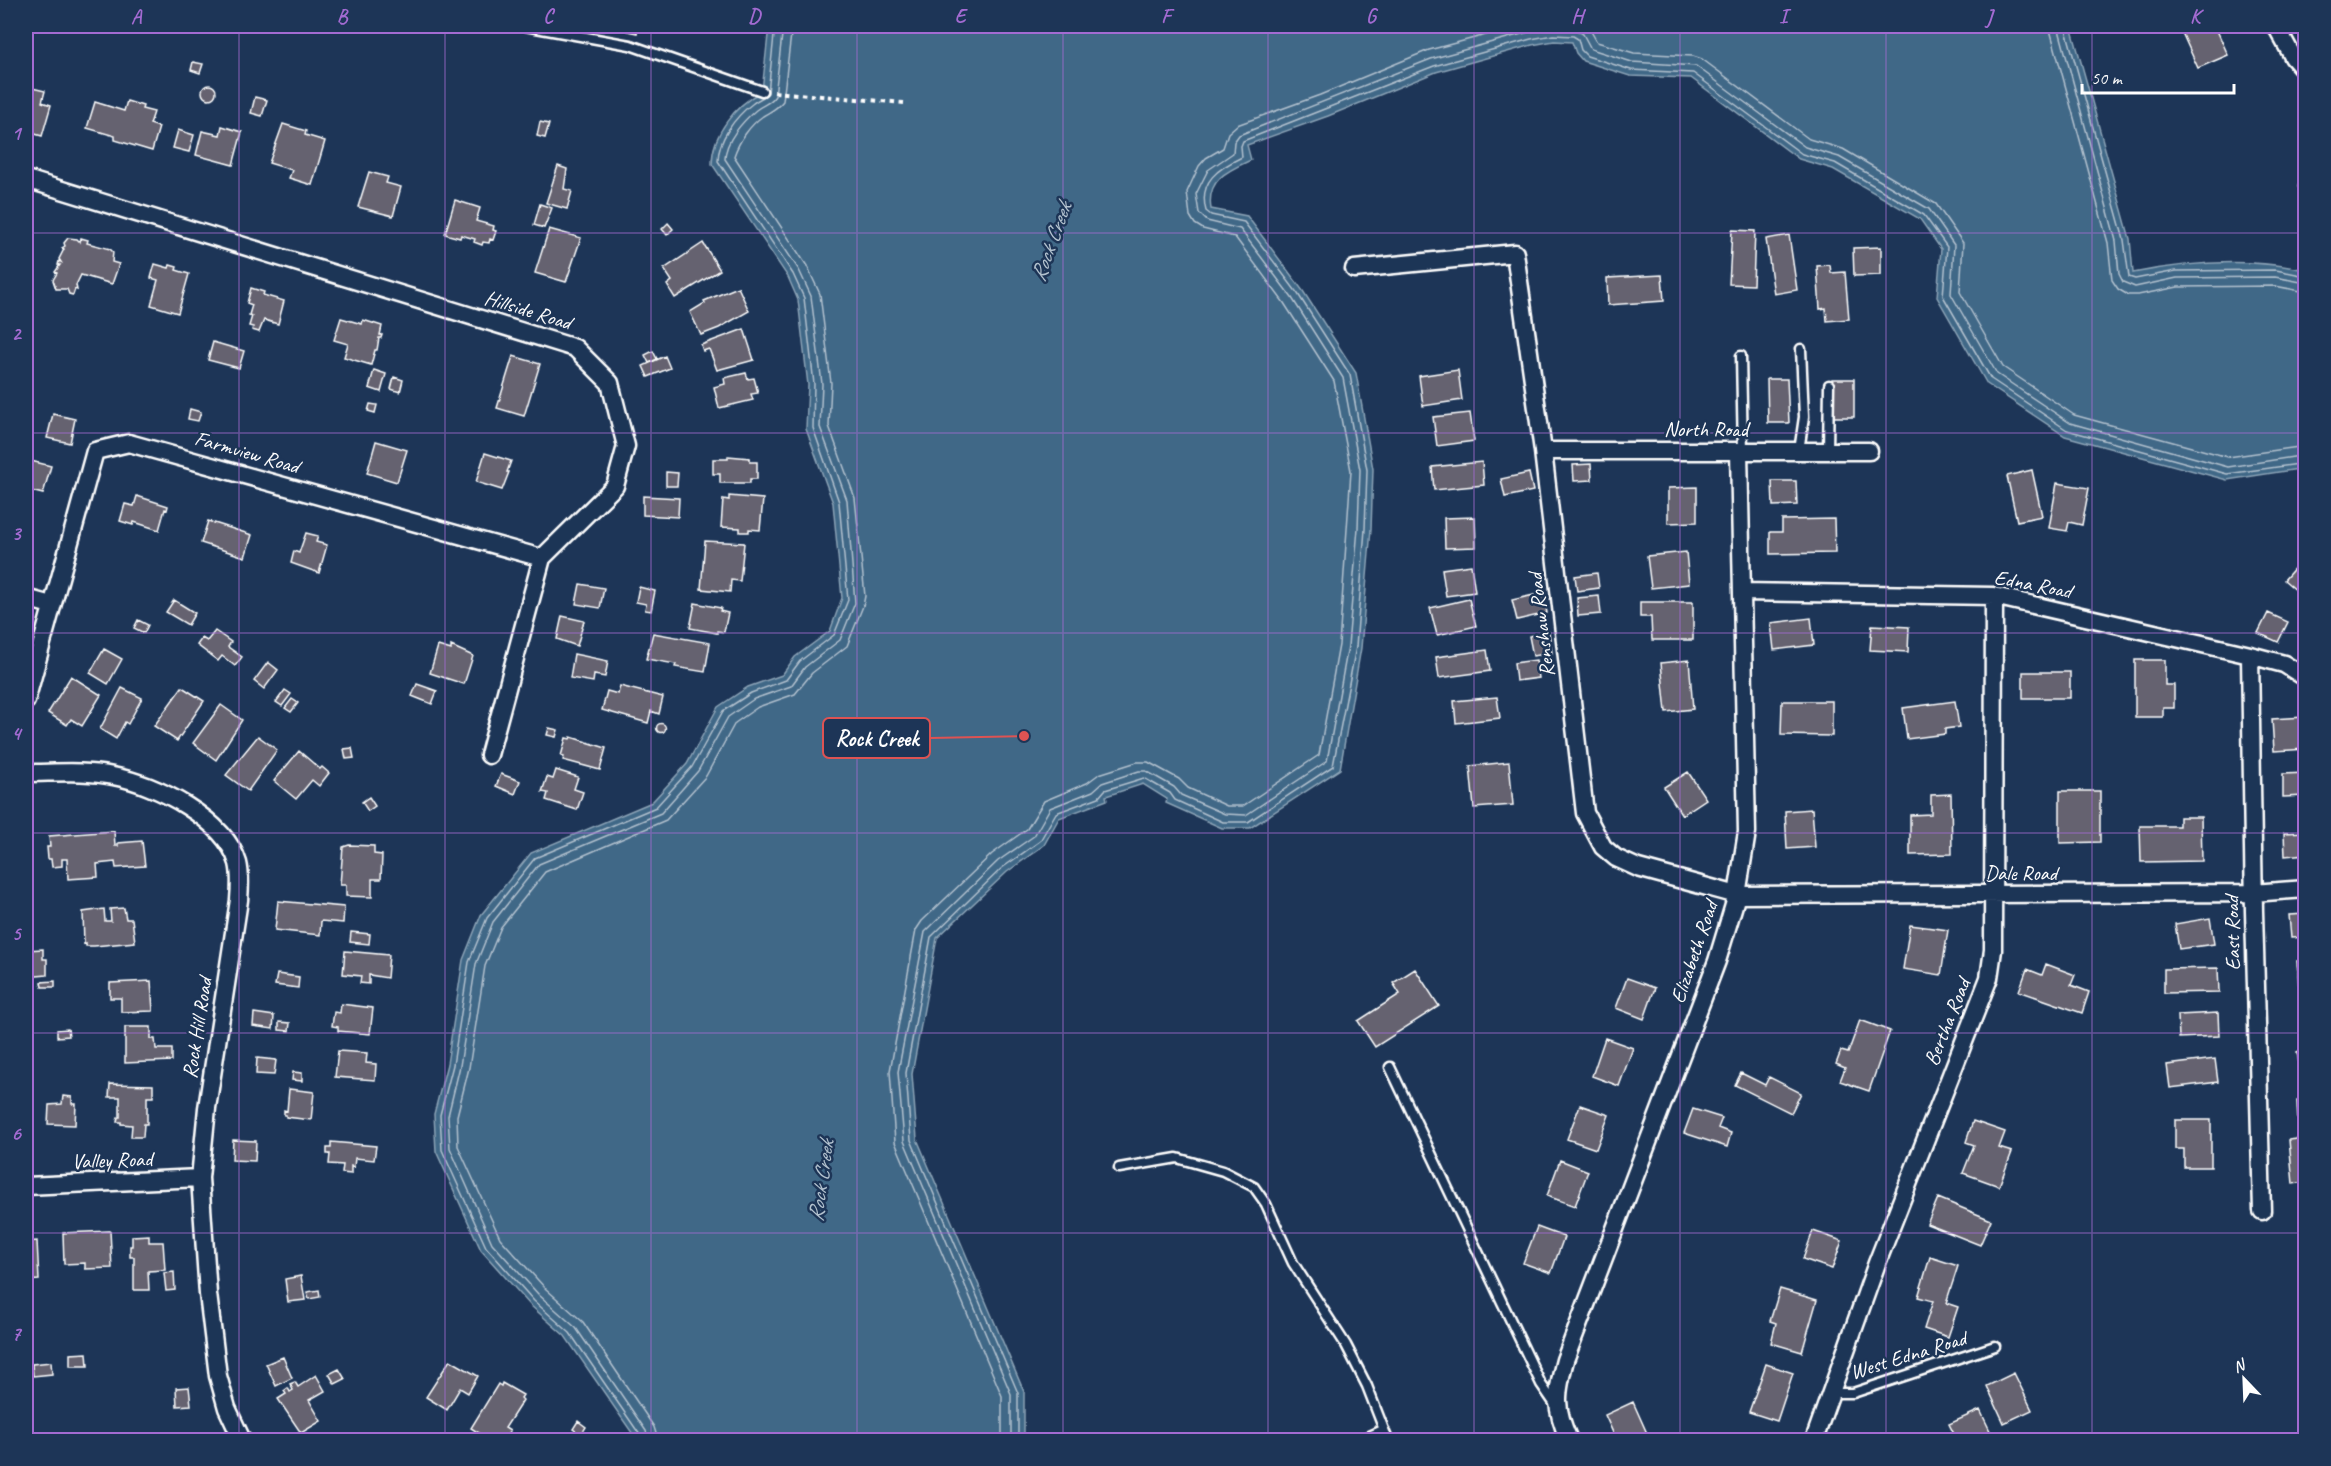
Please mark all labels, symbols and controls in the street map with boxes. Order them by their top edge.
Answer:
text: A [131,4,143,29]
text: B [337,4,349,29]
text: C [543,4,555,29]
text: D [748,4,762,29]
text: E [955,4,969,29]
text: F [1161,4,1175,29]
text: G [1366,4,1379,29]
text: H [1571,4,1586,29]
text: I [1779,4,1792,29]
text: J [1984,4,1996,29]
text: K [2190,4,2204,29]
scale bar [2082,57,2234,95]
text: 50 m [2091,67,2124,89]
text: 1 [12,121,23,146]
water label: Rock Creek [1024,195,1079,285]
street label: Hillside Road [481,284,578,337]
text: 2 [12,321,23,346]
street label: North Road [1664,416,1752,442]
street label: Farmview Road [192,425,306,480]
text: 3 [12,521,23,546]
street label: Edna Road [1992,564,2077,605]
street label: Renshaw Road [1521,568,1560,678]
callout: Rock Creek [823,718,930,758]
text: 4 [12,721,24,746]
text: Rock Creek [836,725,920,753]
street label: Dale Road [1985,860,2061,886]
street label: East Road [2218,893,2246,971]
street label: Elizabeth Road [1664,895,1724,1006]
text: 5 [12,921,23,946]
street label: Bertha Road [1918,971,1978,1069]
street label: Rock Hill Road [176,972,218,1080]
text: 6 [11,1121,22,1146]
water label: Rock Creek [801,1135,841,1223]
street label: Valley Road [71,1145,156,1174]
text: 7 [12,1321,23,1346]
street label: West Edna Road [1847,1324,1973,1385]
north arrow [2214,1349,2274,1409]
text: N [2230,1354,2250,1377]

